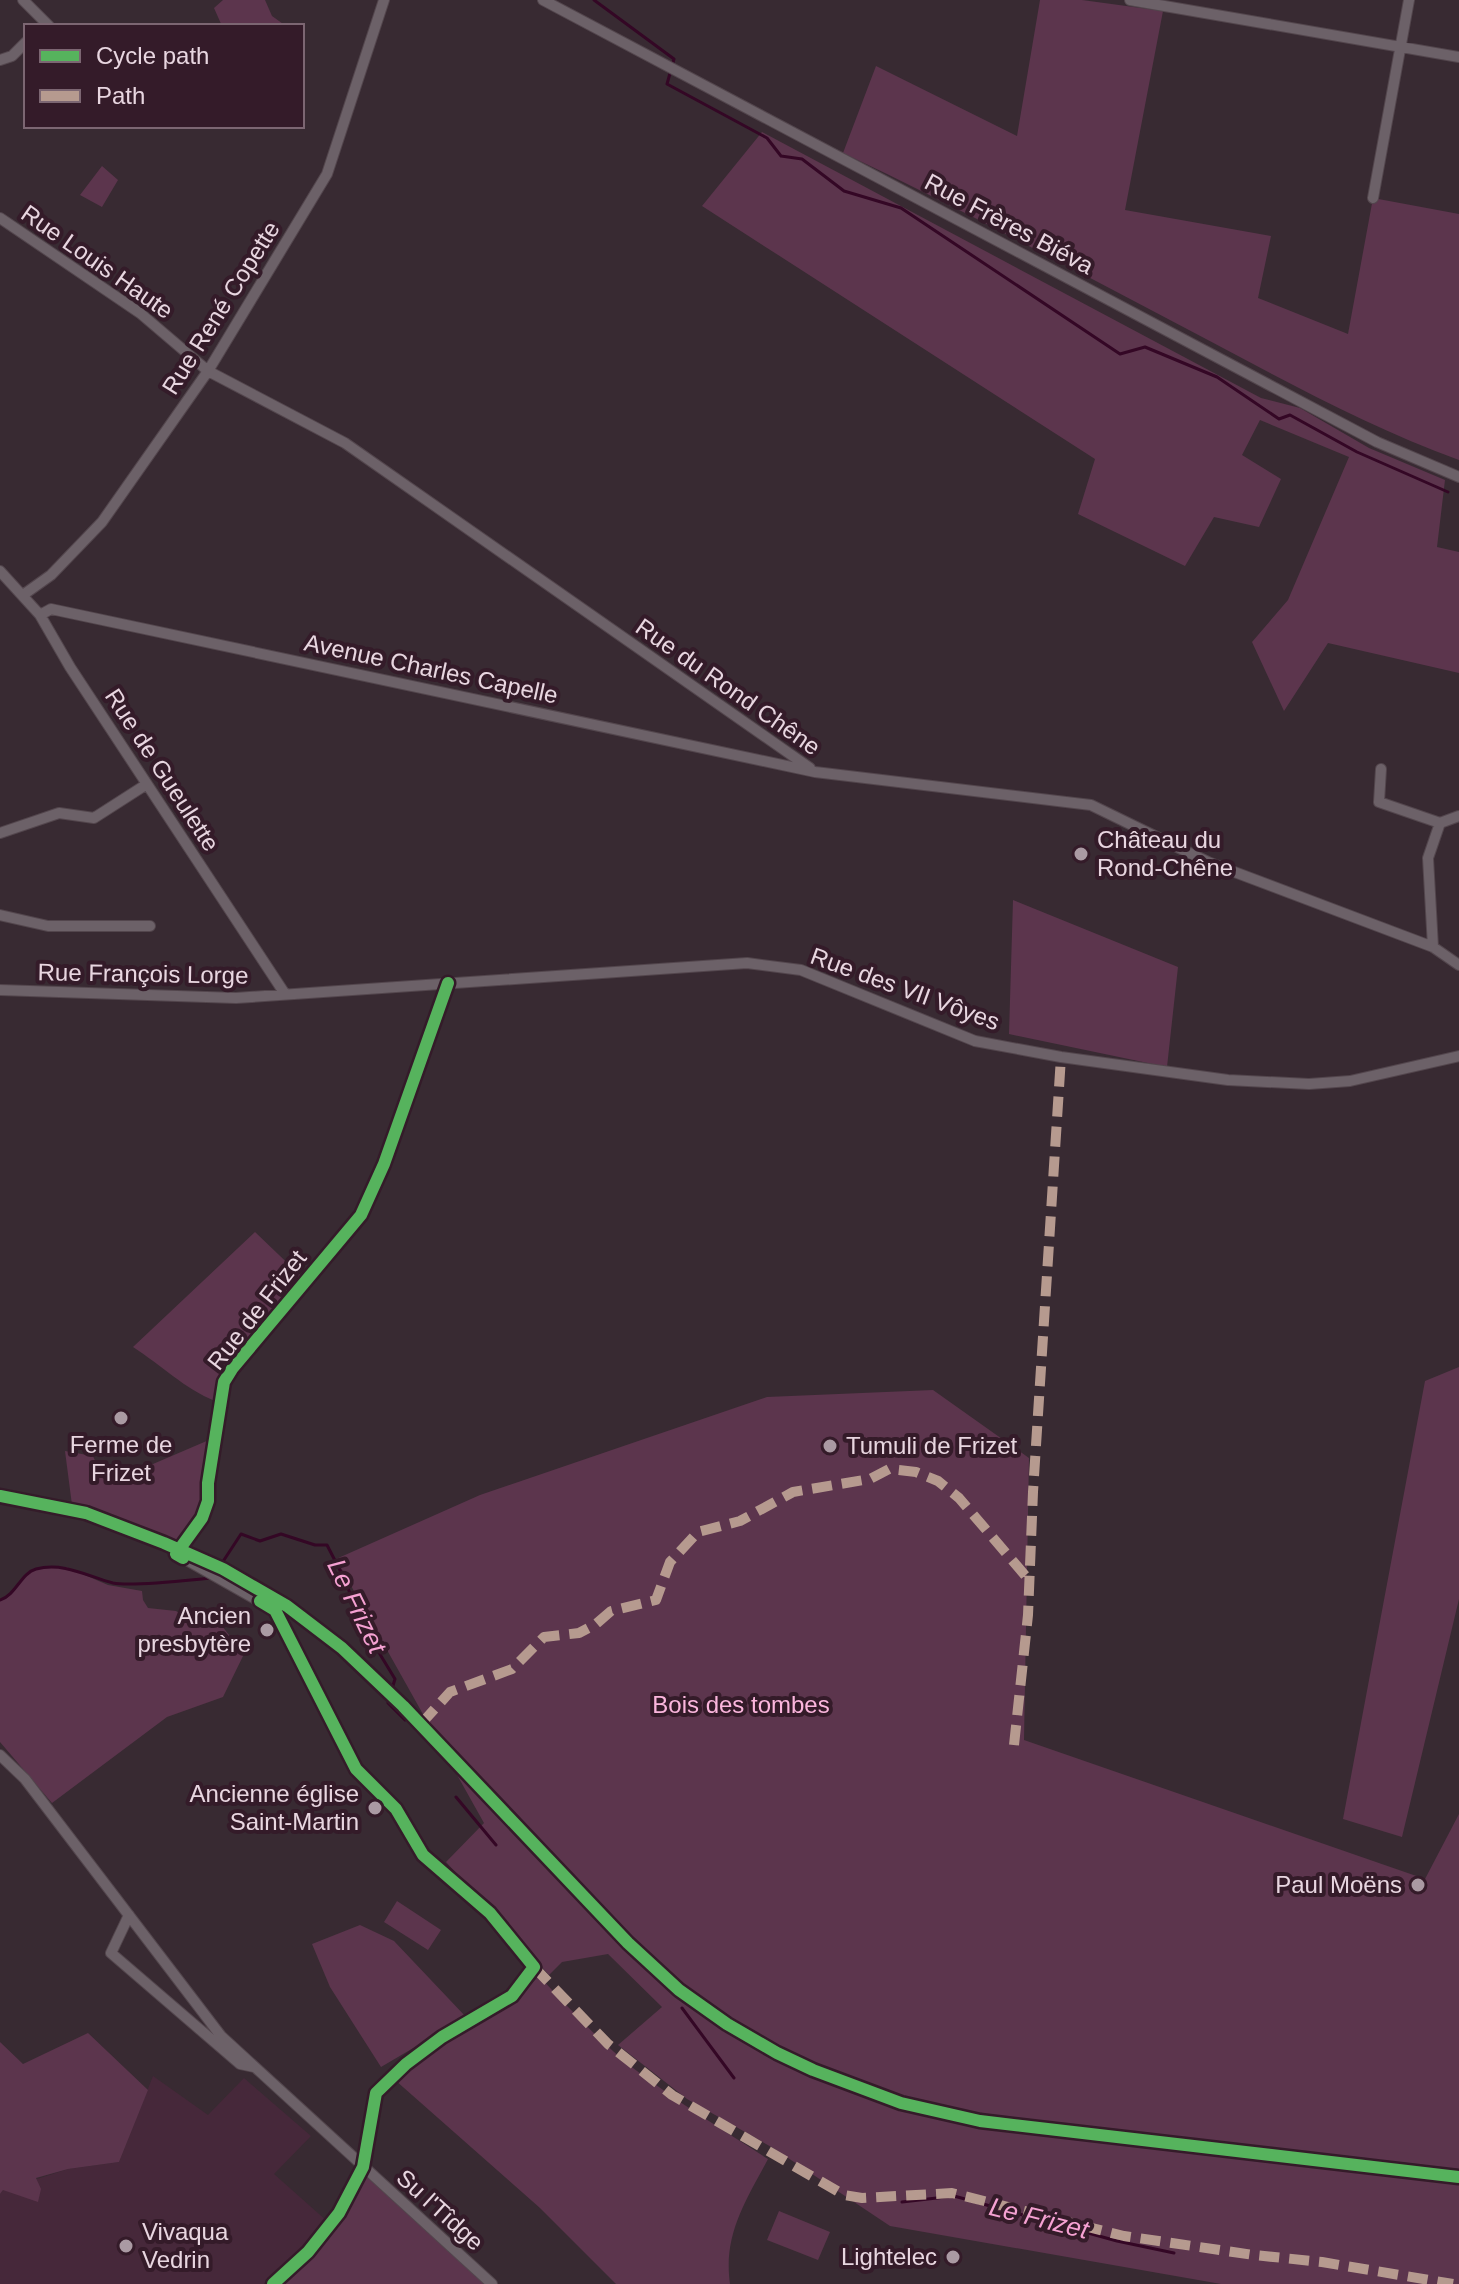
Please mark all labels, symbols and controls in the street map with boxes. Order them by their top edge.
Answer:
legend [24,24,304,128]
text: Cycle path [96,42,209,69]
text: Path [96,82,145,109]
street label: Rue Frères Biéva [920,168,1099,280]
street label: Rue Louis Haute [16,199,178,324]
street label: Rue René Copette [156,216,285,399]
street label: Rue du Rond Chêne [631,613,826,760]
street label: Avenue Charles Capelle [302,628,560,709]
street label: Rue de Gueulette [100,683,225,856]
place label: Château du Rond-Chêne [1097,826,1233,881]
marker: Château du Rond-Chêne [1072,845,1090,863]
street label: Rue des VII Vôyes [807,942,1003,1035]
street label: Rue François Lorge [37,958,249,989]
street label: Rue de Frizet [202,1244,312,1375]
marker: Ferme de Frizet [112,1409,130,1427]
place label: Ferme de Frizet [70,1431,172,1486]
place label: Tumuli de Frizet [846,1432,1017,1459]
marker: Tumuli de Frizet [821,1437,839,1455]
water label: Le Frizet [321,1554,393,1660]
place label: Ancien presbytère [138,1602,251,1657]
marker: Ancien presbytère [258,1621,276,1639]
park label: Bois des tombes [652,1691,830,1718]
place label: Ancienne église Saint-Martin [190,1780,359,1835]
marker: Ancienne église Saint-Martin [366,1799,384,1817]
place label: Paul Moëns [1275,1871,1402,1898]
marker: Paul Moëns [1409,1876,1427,1894]
street label: Su l'Tîdge [391,2164,489,2256]
water label: Le Frizet [986,2191,1093,2245]
place label: Vivaqua Vedrin [142,2218,229,2273]
marker: Vivaqua Vedrin [117,2237,135,2255]
place label: Lightelec [841,2243,937,2270]
marker: Lightelec [944,2248,962,2266]

